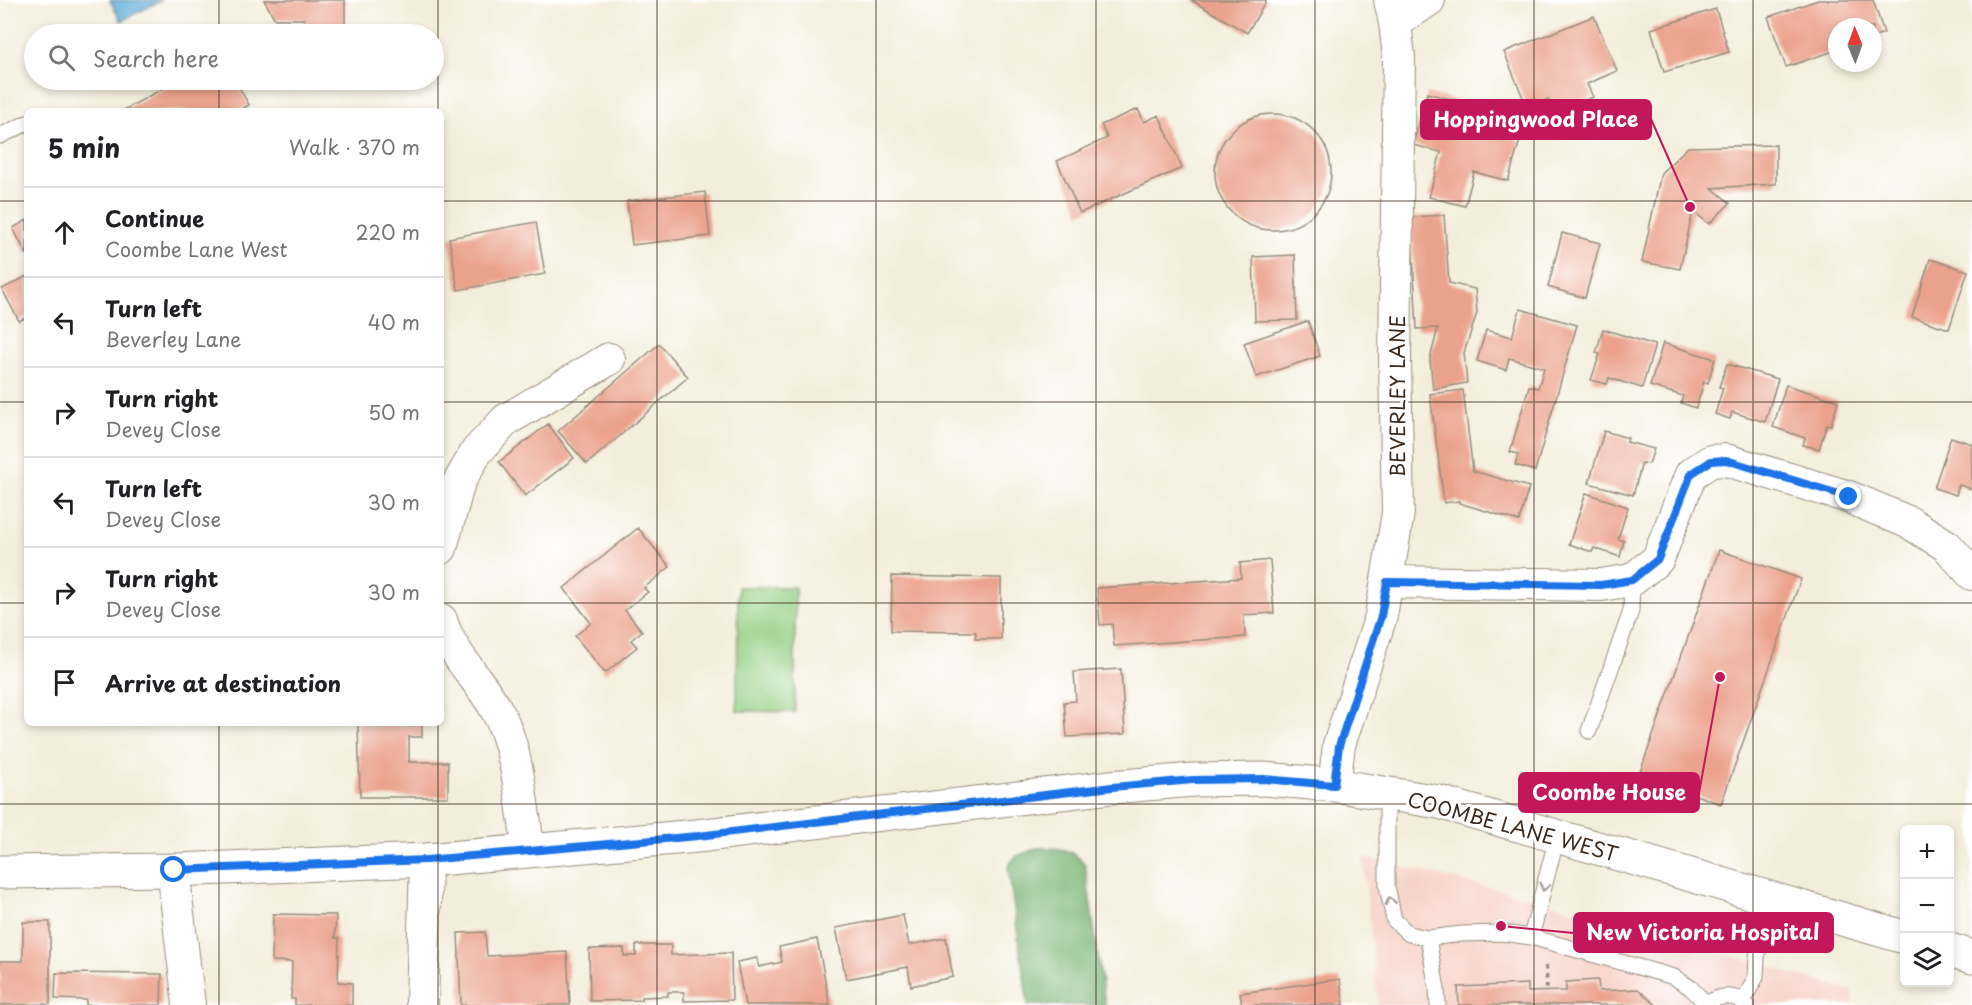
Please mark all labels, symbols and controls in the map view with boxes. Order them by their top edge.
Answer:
north arrow [1828,18,1882,72]
search box [24,24,444,90]
icon: search [45,41,78,74]
text: Search here [93,41,219,74]
callout: Hoppingwood Place [1421,100,1651,139]
text: Hoppingwood Place [1434,102,1638,134]
text: 5 min [48,128,120,167]
text: Walk · 370 m [289,132,420,162]
text: Continue [105,201,204,234]
icon: ahead [48,216,81,249]
text: 220 m [356,217,420,247]
text: Coombe Lane West [105,234,287,264]
text: Turn left [105,291,202,324]
icon: left [48,306,81,339]
text: 40 m [368,307,420,337]
street label: BEVERLEY LANE [1382,315,1412,477]
text: Beverley Lane [105,324,241,354]
text: Turn right [105,381,218,414]
icon: right [48,396,81,429]
text: 50 m [368,397,420,427]
text: Devey Close [105,414,221,444]
text: Turn left [105,471,202,504]
route end [1835,483,1861,509]
icon: left [48,486,81,519]
text: 30 m [367,487,420,517]
text: Devey Close [105,504,221,534]
text: Turn right [105,561,218,594]
icon: right [48,576,81,609]
text: 30 m [367,577,420,607]
text: Devey Close [105,594,221,624]
icon: arrive [48,666,81,699]
text: Arrive at destination [105,666,341,699]
callout: Coombe House [1519,773,1699,812]
text: Coombe House [1532,775,1686,807]
street label: COOMBE LANE WEST [1404,783,1622,869]
map controls [1900,825,1954,987]
button: + [1900,825,1954,879]
route start [160,856,186,882]
button: − [1900,879,1954,933]
one-way arrow [1539,882,1552,892]
one-way arrow [1384,896,1397,906]
callout: New Victoria Hospital [1574,913,1833,952]
text: New Victoria Hospital [1586,915,1820,947]
button: layers [1900,933,1954,987]

